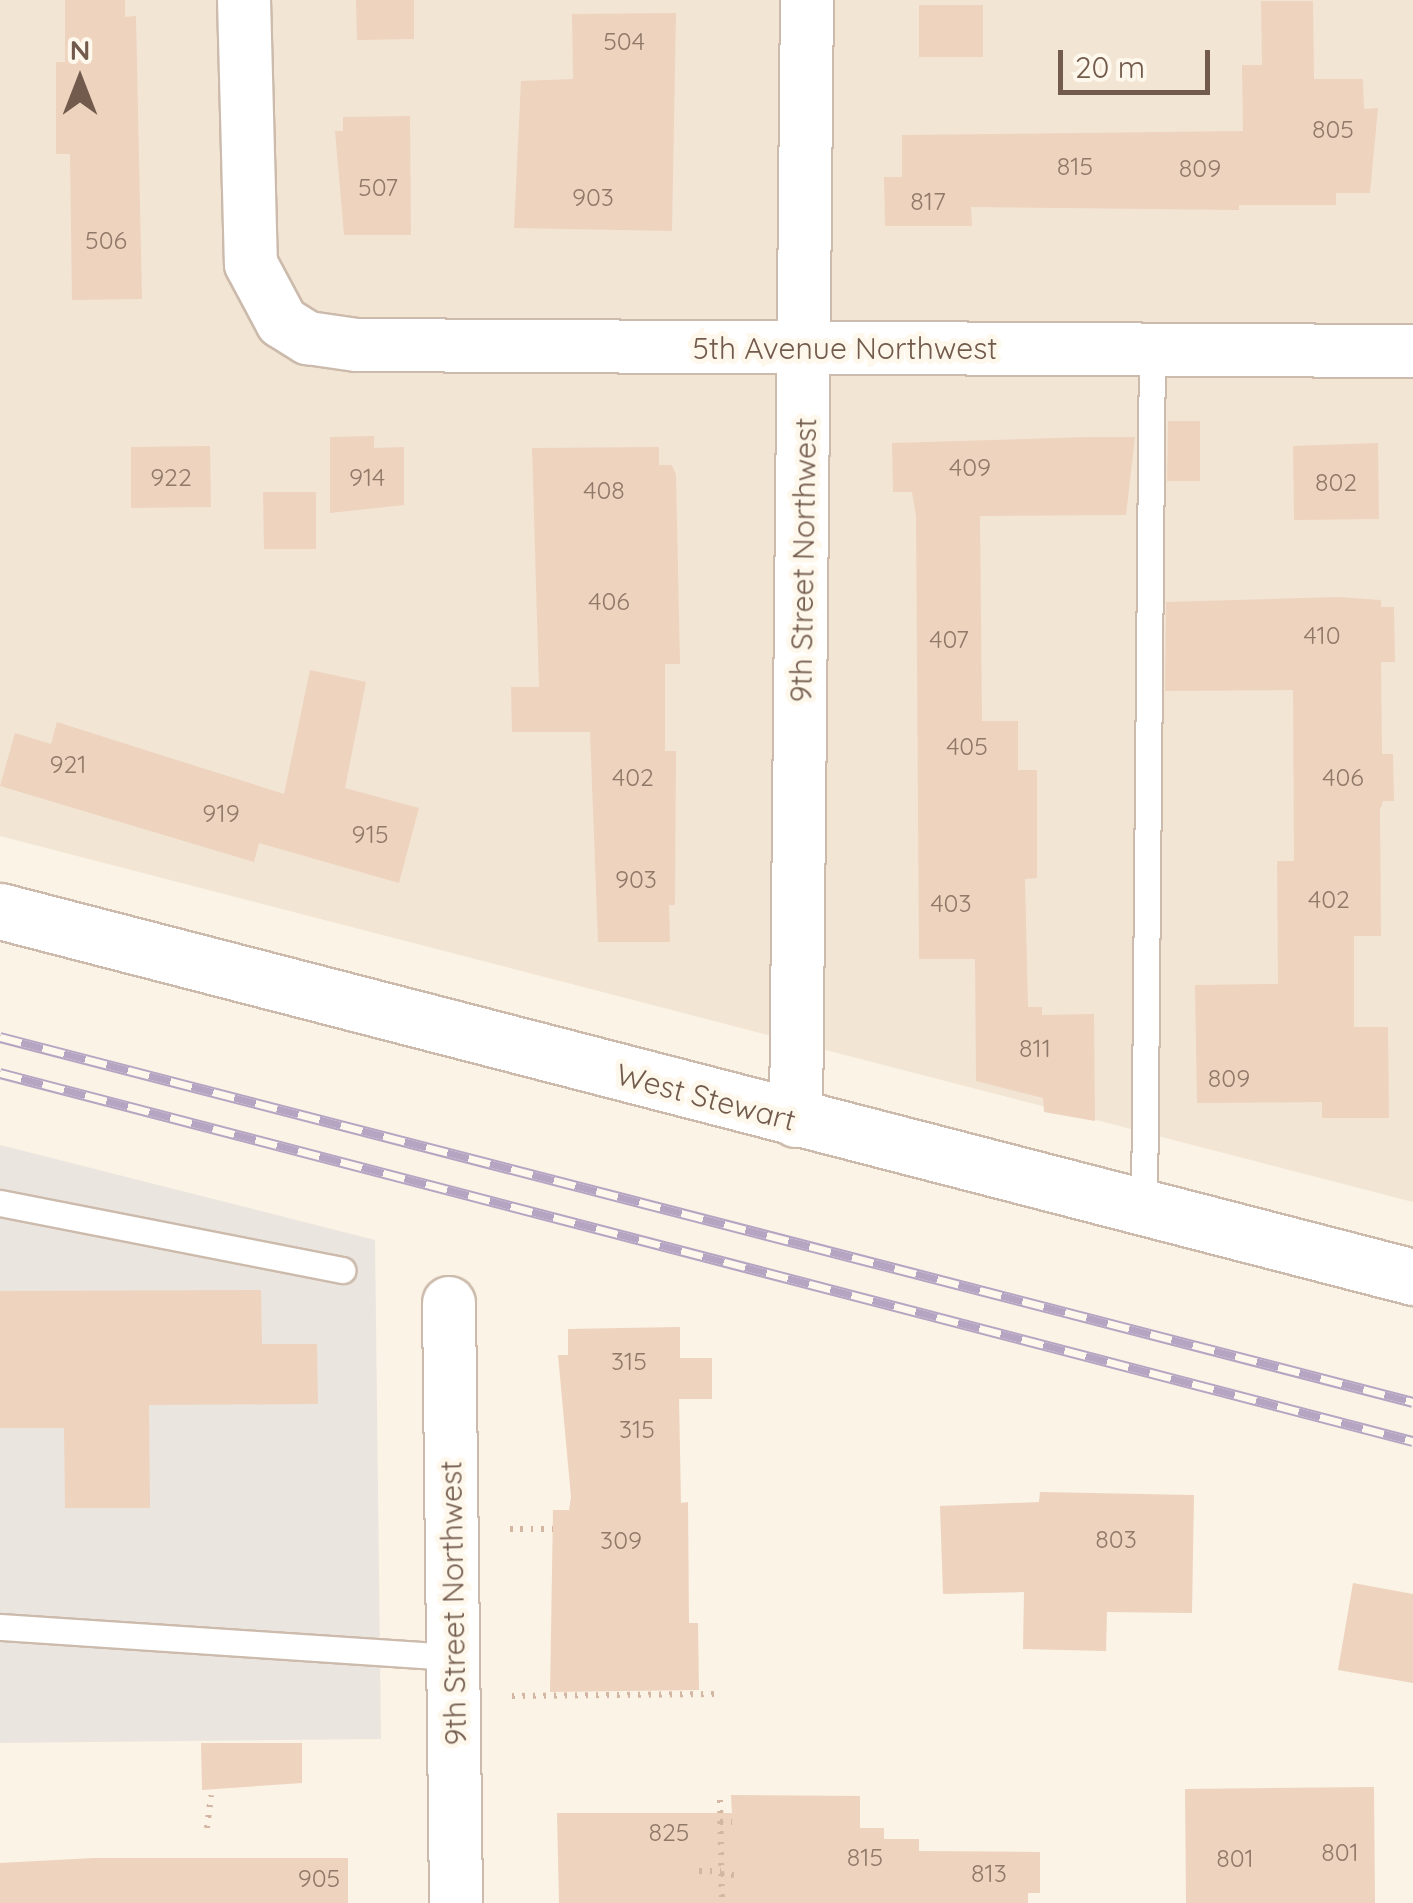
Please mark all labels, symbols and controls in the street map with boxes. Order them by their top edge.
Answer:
house number: 504 [603,26,645,56]
north arrow [30,30,130,130]
scale bar [1063,30,1216,92]
text: N [70,32,90,67]
text: 20 m [1075,48,1145,86]
house number: 805 [1312,114,1354,144]
house number: 815 [1057,151,1093,181]
house number: 809 [1179,153,1221,183]
house number: 507 [358,172,398,202]
house number: 903 [572,182,614,212]
house number: 817 [910,186,946,216]
house number: 506 [85,225,127,255]
street label: 5th Avenue Northwest [692,330,998,366]
street label: 9th Street Northwest [783,417,823,703]
house number: 409 [949,452,991,482]
house number: 922 [150,462,192,492]
house number: 914 [349,462,385,492]
house number: 802 [1315,467,1357,497]
house number: 408 [583,475,625,505]
house number: 406 [588,586,630,616]
house number: 410 [1303,620,1341,650]
house number: 407 [929,624,969,654]
house number: 405 [946,731,988,761]
house number: 921 [49,749,87,779]
house number: 402 [612,762,654,792]
house number: 406 [1322,762,1364,792]
house number: 919 [202,798,240,828]
house number: 915 [351,819,389,849]
house number: 903 [615,864,657,894]
house number: 402 [1308,884,1350,914]
house number: 403 [930,888,972,918]
house number: 811 [1019,1033,1051,1063]
street label: West Stewart [612,1056,800,1138]
house number: 809 [1208,1063,1250,1093]
house number: 315 [611,1346,647,1376]
house number: 315 [619,1414,655,1444]
street label: 9th Street Northwest [433,1460,473,1746]
house number: 803 [1095,1524,1137,1554]
house number: 309 [600,1525,642,1555]
house number: 825 [649,1817,689,1847]
house number: 801 [1321,1837,1359,1867]
house number: 815 [847,1842,883,1872]
house number: 801 [1216,1843,1254,1873]
house number: 813 [971,1858,1007,1888]
house number: 905 [298,1863,340,1893]

